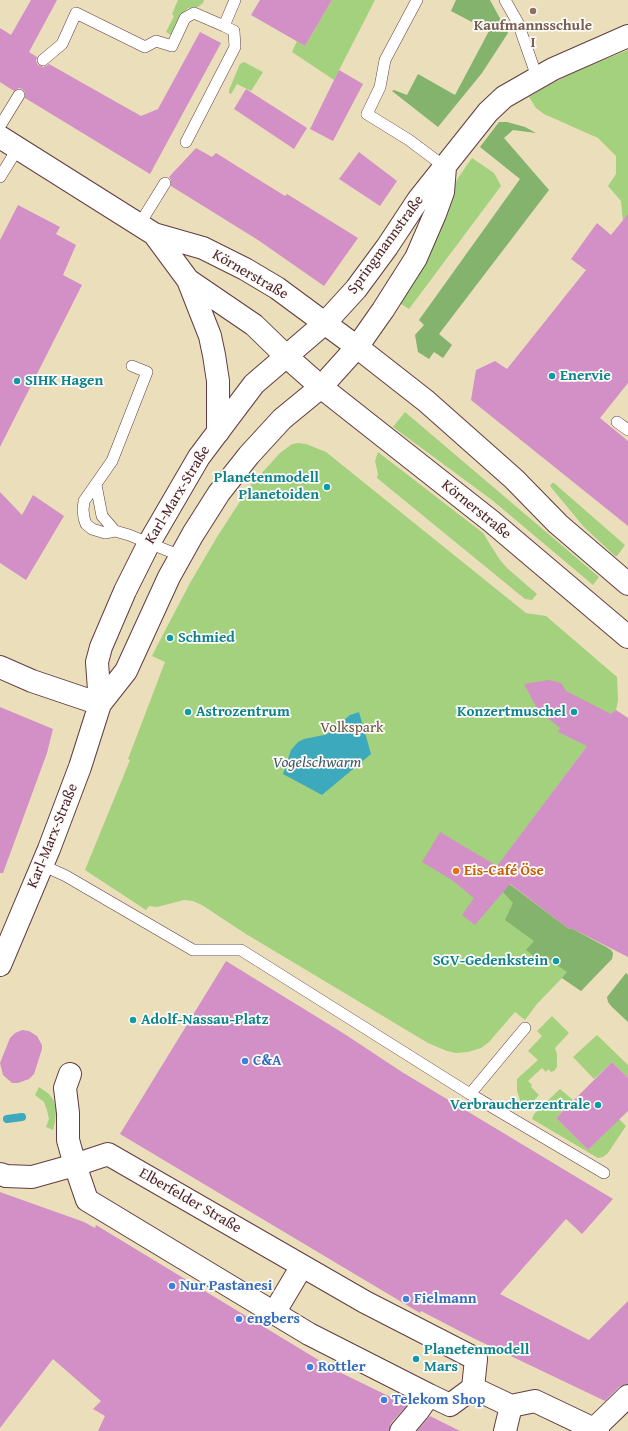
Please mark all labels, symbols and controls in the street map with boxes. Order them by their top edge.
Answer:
marker: Kaufmannsschule I [528,6,538,16]
place label: Kaufmannsschule I [474,17,592,52]
street label: Springmannstraße [344,192,428,298]
street label: Körnerstraße [209,246,291,304]
place label: Enervie [560,367,611,385]
marker: Enervie [547,371,557,381]
place label: SIHK Hagen [25,372,103,390]
marker: SIHK Hagen [12,376,22,386]
street label: Karl-Marx-Straße [142,443,214,547]
place label: Planetenmodell Planetoiden [214,469,319,504]
street label: Körnerstraße [437,476,515,544]
marker: Planetenmodell Planetoiden [322,482,332,492]
place label: Schmied [178,629,235,647]
marker: Schmied [165,633,175,643]
place label: Astrozentrum [196,703,290,721]
place label: Konzertmuschel [457,703,566,721]
marker: Astrozentrum [183,707,193,717]
marker: Konzertmuschel [569,707,579,717]
park label: Volkspark [320,719,384,737]
water label: Vogelschwarm [273,753,361,773]
street label: Karl-Marx-Straße [24,781,82,891]
place label: Eis-Café Öse [464,862,544,880]
marker: Eis-Café Öse [451,866,461,876]
place label: SGV-Gedenkstein [433,952,548,970]
marker: SGV-Gedenkstein [551,956,561,966]
place label: Adolf-Nassau-Platz [141,1011,269,1029]
marker: Adolf-Nassau-Platz [128,1015,138,1025]
place label: C&A [253,1052,282,1070]
marker: C&A [240,1056,250,1066]
place label: Verbraucherzentrale [450,1096,590,1114]
marker: Verbraucherzentrale [593,1100,603,1110]
street label: Elberfelder Straße [136,1164,244,1238]
place label: Nur Pastanesi [180,1277,272,1295]
marker: Nur Pastanesi [167,1281,177,1291]
place label: Fielmann [414,1290,477,1308]
marker: Fielmann [401,1294,411,1304]
place label: engbers [247,1310,300,1328]
marker: engbers [234,1314,244,1324]
place label: Planetenmodell Mars [424,1341,529,1376]
marker: Planetenmodell Mars [411,1354,421,1364]
place label: Rottler [318,1358,366,1376]
marker: Rottler [305,1362,315,1372]
place label: Telekom Shop [392,1391,485,1409]
marker: Telekom Shop [379,1395,389,1405]

